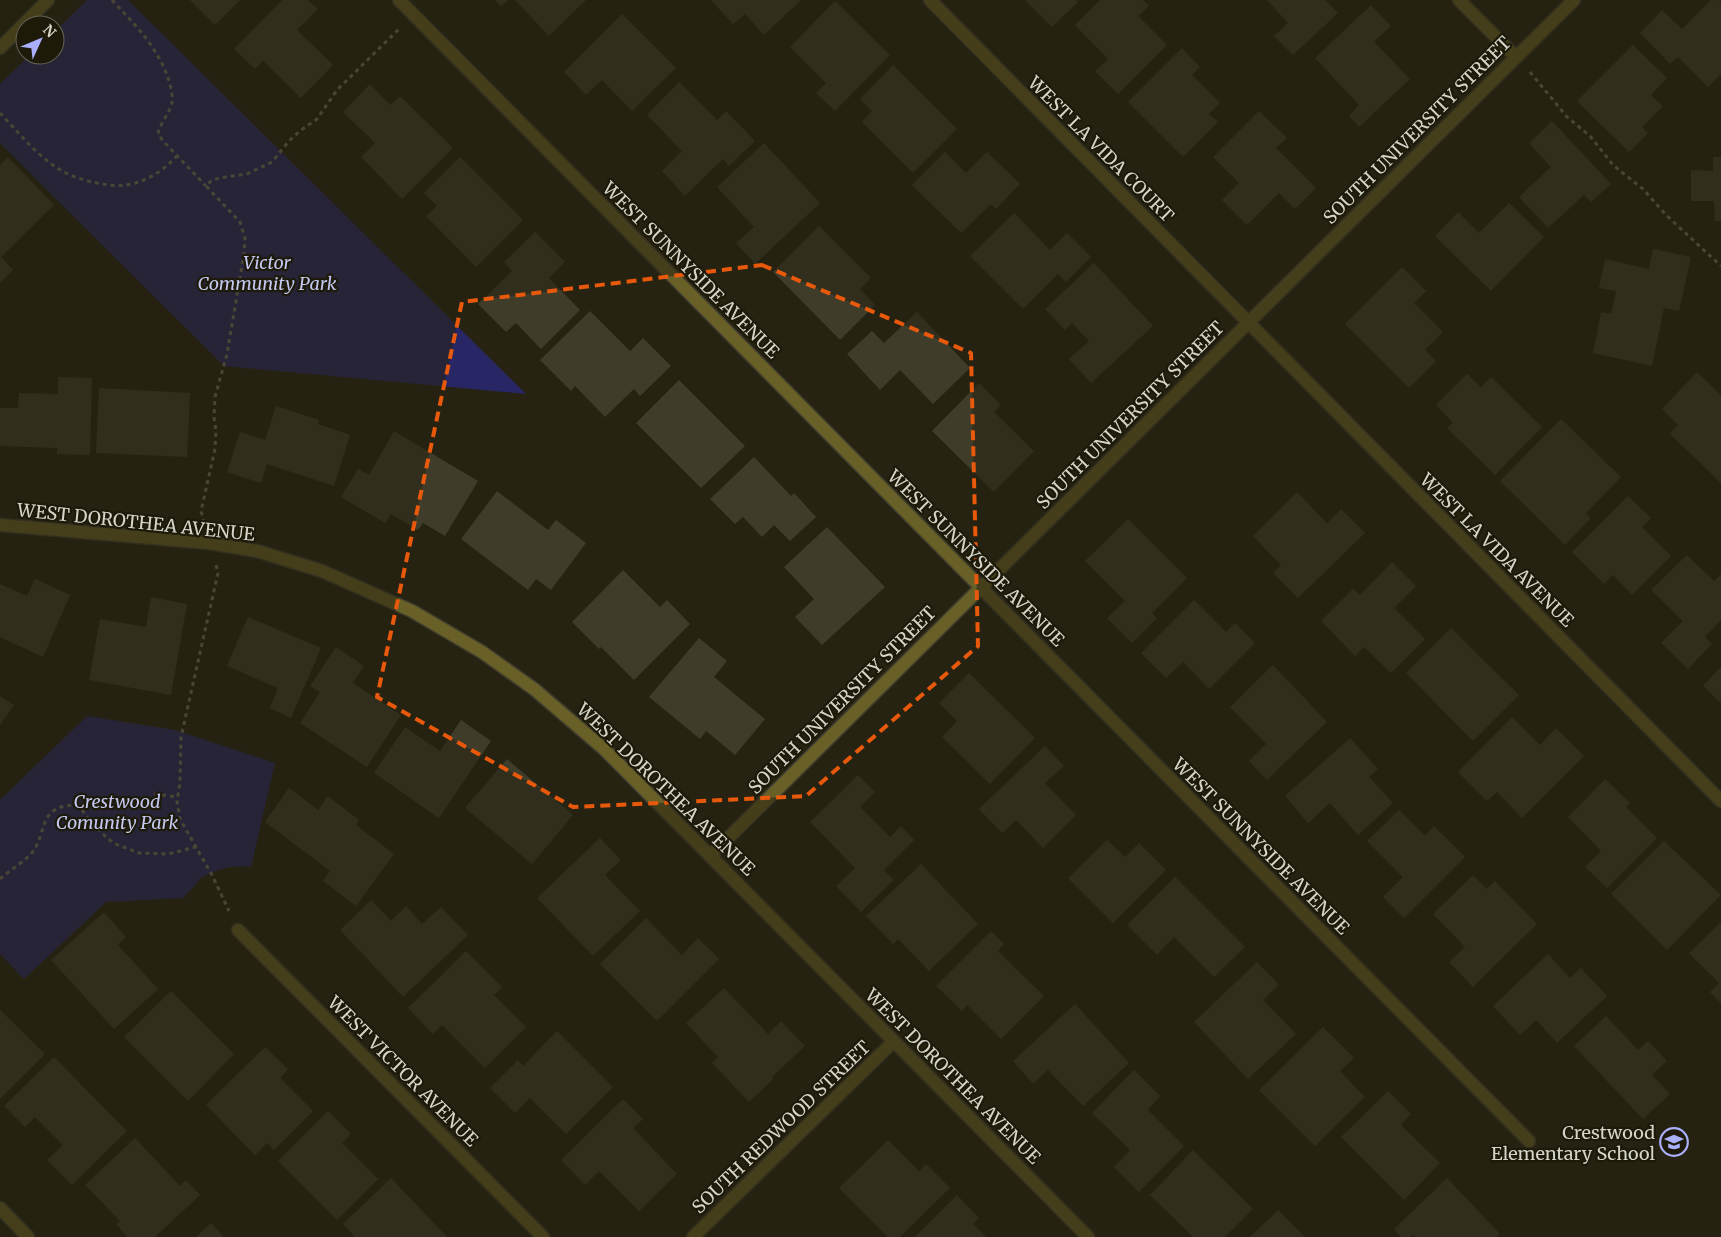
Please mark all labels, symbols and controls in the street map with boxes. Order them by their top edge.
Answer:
north arrow [15,15,65,65]
text: N [39,21,60,41]
street label: SOUTH UNIVERSITY STREET [1318,31,1516,229]
street label: WEST LA VIDA COURT [1022,70,1179,227]
street label: WEST SUNNYSIDE AVENUE [597,176,785,364]
park label: Victor Community Park [197,251,337,295]
street label: SOUTH UNIVERSITY STREET [1031,316,1229,514]
street label: WEST SUNNYSIDE AVENUE [882,464,1070,652]
street label: WEST LA VIDA AVENUE [1415,468,1579,632]
street label: WEST DOROTHEA AVENUE [15,498,257,546]
street label: SOUTH UNIVERSITY STREET [743,601,941,799]
street label: WEST DOROTHEA AVENUE [571,697,760,881]
street label: WEST SUNNYSIDE AVENUE [1167,752,1355,940]
park label: Crestwood Comunity Park [56,790,178,834]
street label: WEST DOROTHEA AVENUE [860,983,1046,1169]
street label: WEST VICTOR AVENUE [322,990,483,1151]
street label: SOUTH REDWOOD STREET [687,1035,875,1218]
place label: Crestwood Elementary School [1491,1121,1655,1165]
school or university icon: Crestwood Elementary School [1659,1127,1689,1157]

